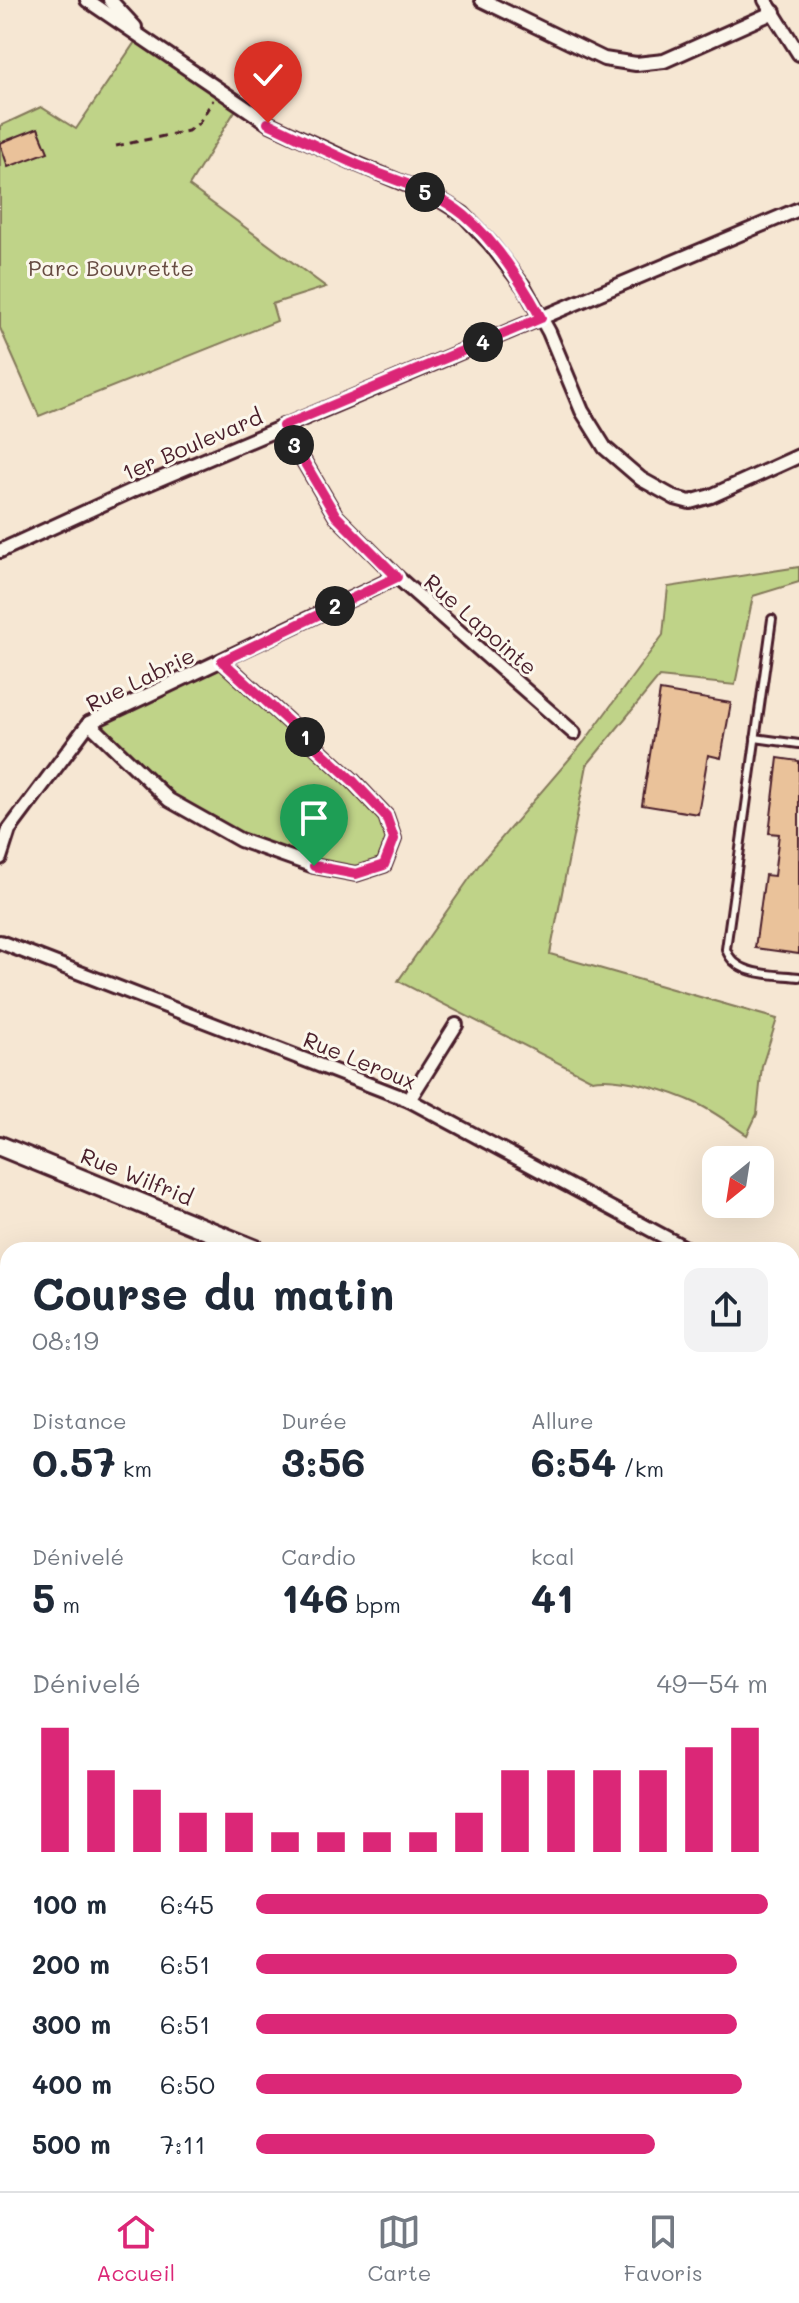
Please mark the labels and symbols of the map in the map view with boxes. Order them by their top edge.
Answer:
pin [234,41,302,123]
pin: 5 [405,172,445,212]
park label: Parc Bouvrette [28,253,194,282]
pin: 4 [463,322,503,362]
street label: 1er Boulevard [117,401,267,487]
pin: 3 [274,425,314,465]
street label: Rue Lapointe [418,567,544,681]
pin: 2 [315,586,355,626]
street label: Rue Labrie [81,640,199,718]
pin: 1 [285,717,325,757]
pin [280,784,348,866]
street label: Rue Leroux [299,1024,421,1096]
street label: Rue Wilfrid [77,1140,197,1212]
north arrow [702,1146,774,1218]

